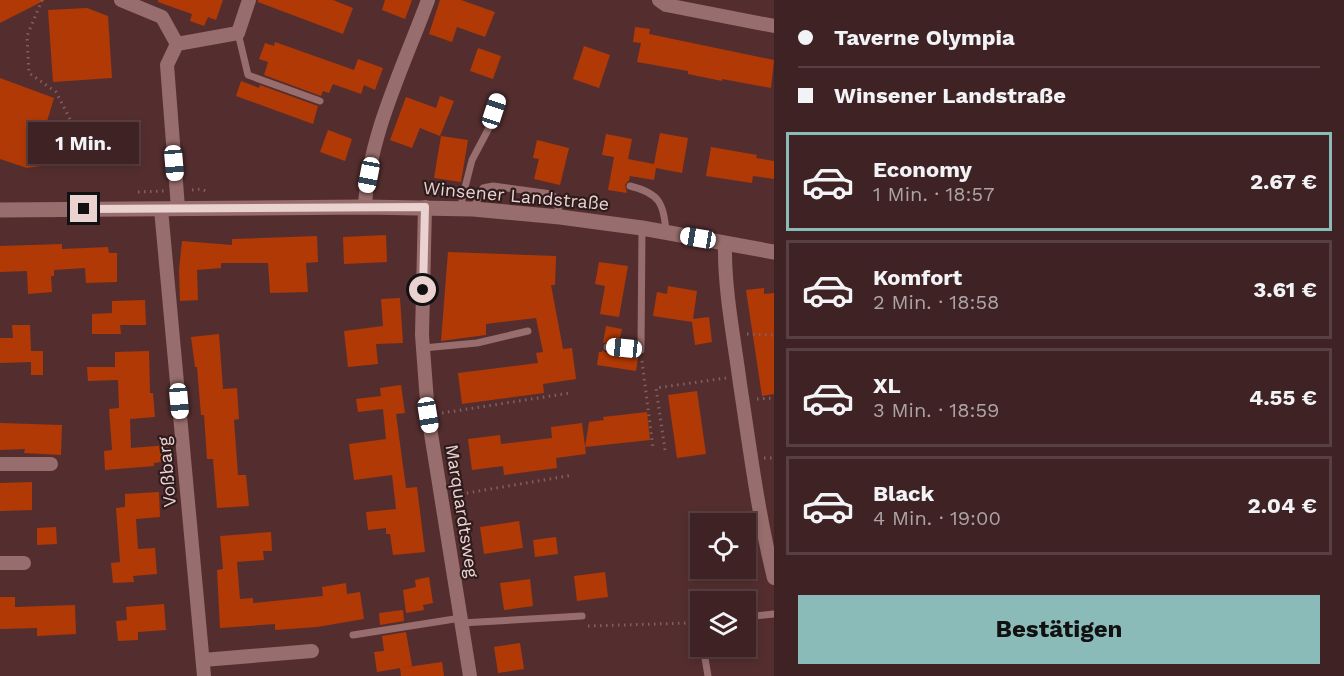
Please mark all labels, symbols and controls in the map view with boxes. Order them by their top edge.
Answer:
text: Taverne Olympia [834,25,1015,50]
text: Winsener Landstraße [834,83,1066,108]
car [480,91,508,131]
callout: 1 Min. [28,122,140,164]
text: 1 Min. [55,131,112,155]
car [163,144,185,182]
icon: car [801,155,855,209]
car [357,156,381,194]
text: Economy [873,157,972,182]
text: 2.67 € [1250,169,1317,194]
street label: Winsener Landstraße [422,177,610,214]
text: 1 Min. · 18:57 [873,182,994,206]
route end [70,195,97,222]
car [679,226,717,250]
icon: car [801,263,855,317]
text: Komfort [873,265,962,290]
route start [409,276,436,303]
text: 3.61 € [1253,277,1317,302]
text: 2 Min. · 18:58 [873,290,999,314]
car [605,337,643,359]
icon: car [801,371,855,425]
text: XL [873,373,901,398]
car [168,382,190,420]
text: 4.55 € [1249,385,1317,410]
car [416,396,440,434]
text: 3 Min. · 18:59 [873,398,999,422]
street label: Voßbarg [153,435,180,508]
street label: Marquardtsweg [442,443,483,579]
icon: car [801,479,855,533]
text: Black [873,481,934,506]
text: 2.04 € [1248,493,1317,518]
text: 4 Min. · 19:00 [873,506,1001,530]
map controls [690,513,756,657]
button: locate [690,513,756,579]
button: layers [690,591,756,657]
button: Bestätigen [798,595,1320,664]

